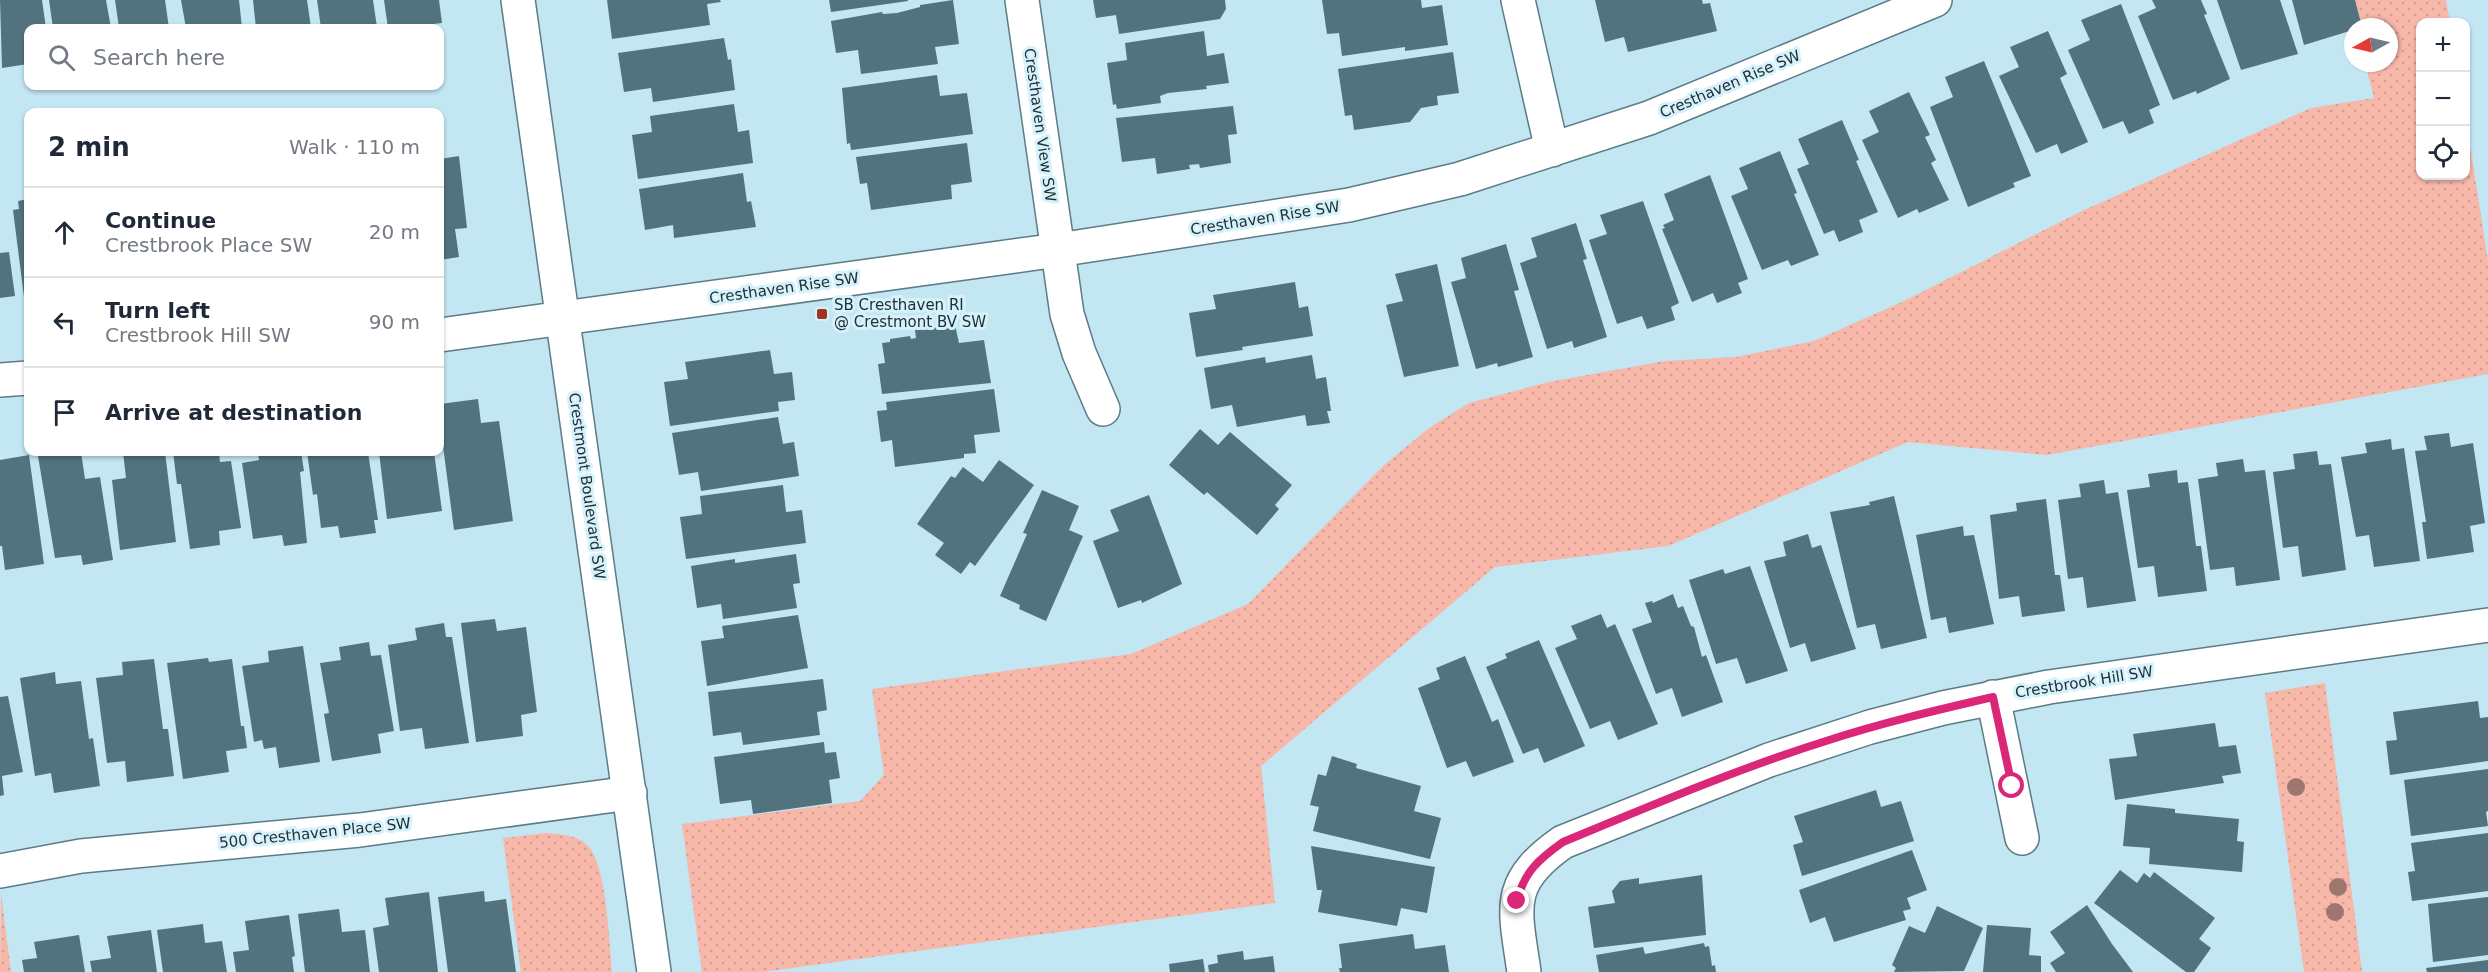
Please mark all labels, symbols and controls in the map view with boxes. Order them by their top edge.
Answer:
north arrow [2344,18,2398,72]
map controls [2416,18,2470,180]
button: + [2416,18,2470,72]
search box [24,24,444,90]
icon: search [45,41,78,74]
text: Search here [93,45,225,70]
street label: Cresthaven Rise SW [1657,46,1803,122]
street label: Cresthaven View SW [1020,47,1060,203]
button: − [2416,72,2470,126]
button: locate [2416,126,2470,180]
text: 2 min [48,132,130,162]
text: Walk · 110 m [289,135,420,159]
street label: Cresthaven Rise SW [1189,197,1341,239]
text: Continue [105,208,216,233]
icon: ahead [48,216,81,249]
text: 20 m [369,220,420,244]
text: Crestbrook Place SW [105,233,312,257]
street label: Cresthaven Rise SW [708,269,860,307]
place label: SB Cresthaven RI @ Crestmont BV SW [834,296,986,331]
text: Turn left [105,298,210,323]
icon: left [48,306,81,339]
marker: SB Cresthaven RI @ Crestmont BV SW [815,307,829,321]
text: 90 m [369,310,420,334]
text: Crestbrook Hill SW [105,323,291,347]
street label: Crestmont Boulevard SW [565,392,609,581]
icon: arrive [48,396,81,429]
text: Arrive at destination [105,400,362,425]
street label: Crestbrook Hill SW [2014,662,2154,702]
route start [1998,772,2024,798]
street label: 500 Cresthaven Place SW [218,814,412,852]
route end [1503,887,1529,913]

